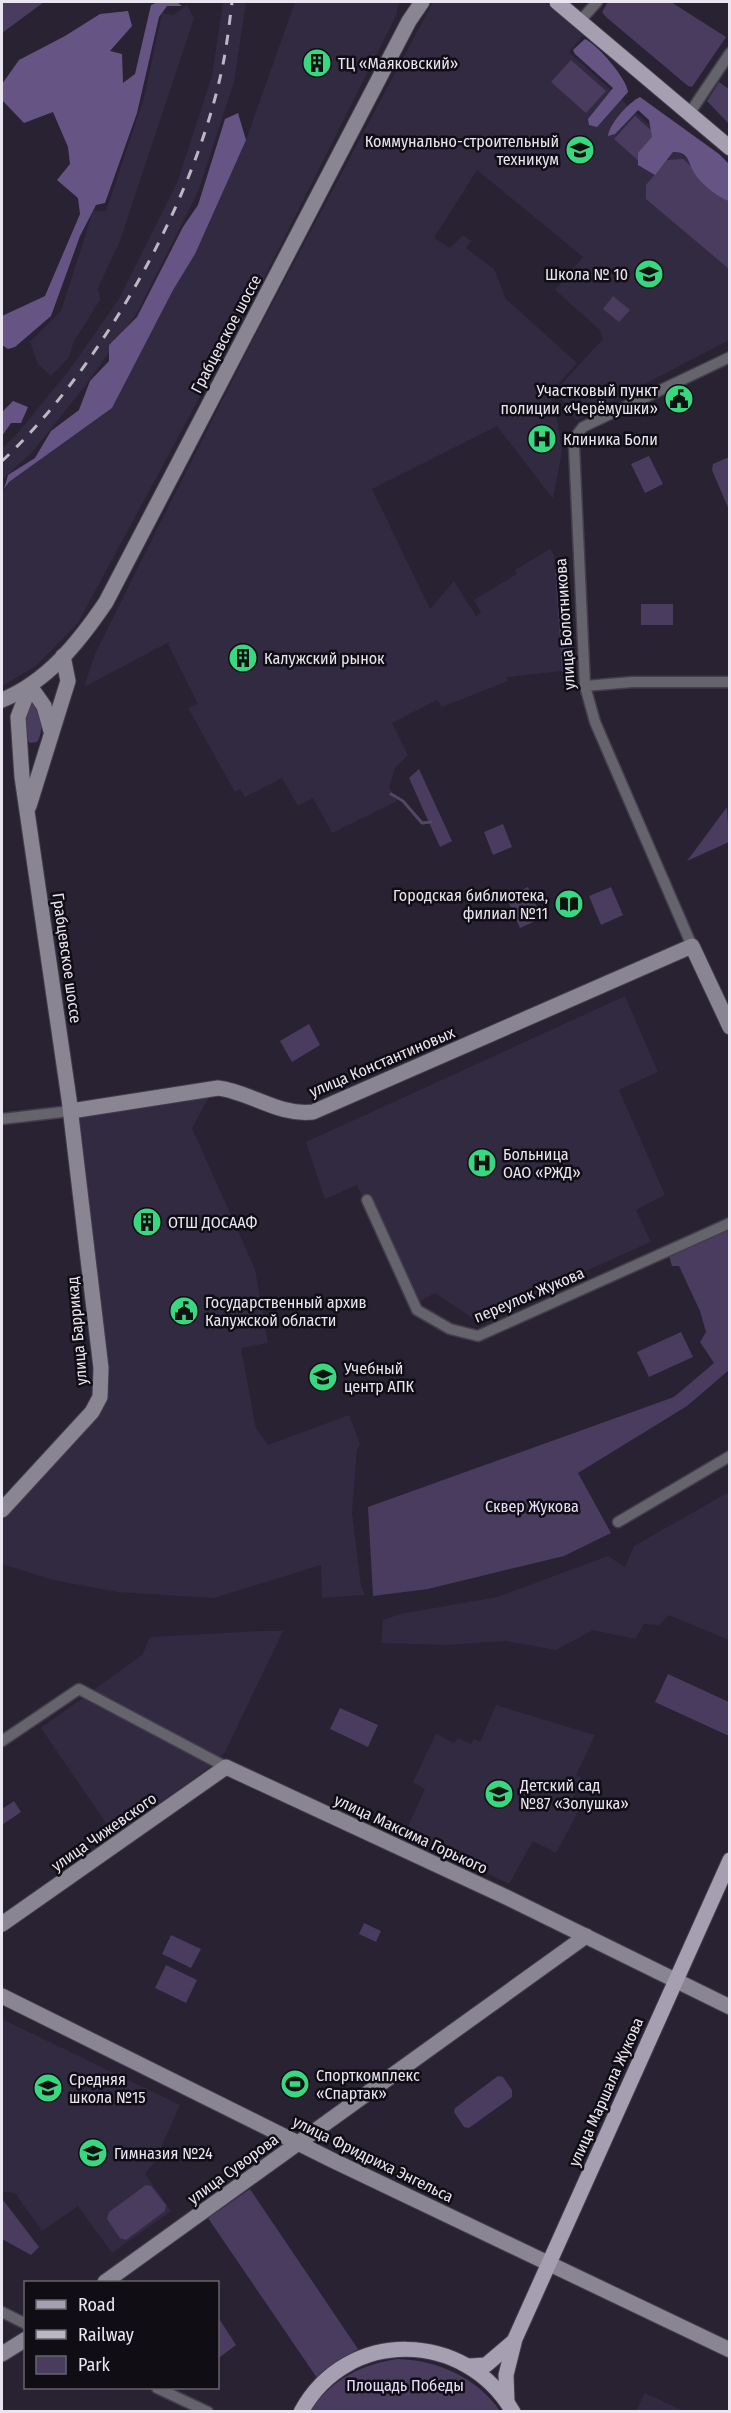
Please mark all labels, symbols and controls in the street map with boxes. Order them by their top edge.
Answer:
building icon: ТЦ «Маяковский» [301,47,333,79]
place label: ТЦ «Маяковский» [338,54,458,73]
place label: Коммунально-строительный техникум [365,132,559,169]
school or university icon: Коммунально-строительный техникум [564,134,596,166]
school or university icon: Школа № 10 [633,258,665,290]
place label: Школа № 10 [545,265,628,284]
street label: Грабцевское шоссе [187,272,265,396]
place label: Участковый пункт полиции «Черёмушки» [500,381,658,418]
public building icon: Участковый пункт полиции «Черёмушки» [663,383,695,415]
hospital icon: Клиника Боли [526,423,558,455]
place label: Клиника Боли [563,430,658,449]
street label: улица Болотникова [551,557,579,690]
building icon: Калужский рынок [227,642,259,674]
place label: Калужский рынок [264,649,385,668]
place label: Городская библиотека, филиал №11 [393,886,548,923]
library icon: Городская библиотека, филиал №11 [553,888,585,920]
street label: Грабцевское шоссе [48,892,86,1024]
street label: улица Константиновых [306,1023,458,1101]
place label: Больница ОАО «РЖД» [503,1145,581,1182]
hospital icon: Больница ОАО «РЖД» [466,1147,498,1179]
building icon: ОТШ ДОСААФ [131,1206,163,1238]
place label: ОТШ ДОСААФ [168,1213,258,1232]
street label: переулок Жукова [471,1263,587,1327]
street label: улица Баррикад [63,1276,91,1386]
place label: Государственный архив Калужской области [205,1293,367,1330]
public building icon: Государственный архив Калужской области [168,1295,200,1327]
place label: Учебный центр АПК [343,1359,415,1396]
school or university icon: Учебный центр АПК [307,1361,339,1393]
park label: Сквер Жукова [485,1497,579,1516]
place label: Детский сад №87 «Золушка» [519,1776,629,1813]
school or university icon: Детский сад №87 «Золушка» [483,1778,515,1810]
street label: улица Чижевского [48,1789,160,1875]
street label: улица Максима Горького [331,1790,491,1878]
street label: улица Маршала Жукова [565,2014,647,2169]
place label: Спорткомплекс «Спартак» [316,2066,420,2103]
sports icon: Спорткомплекс «Спартак» [279,2068,311,2100]
place label: Средняя школа №15 [69,2070,146,2107]
school or university icon: Средняя школа №15 [32,2072,64,2104]
street label: улица Фридриха Энгельса [290,2112,456,2206]
street label: улица Суворова [184,2130,282,2208]
school or university icon: Гимназия №24 [77,2137,109,2169]
place label: Гимназия №24 [114,2144,213,2163]
legend [24,2281,219,2389]
text: Road [78,2294,115,2316]
text: Railway [78,2324,134,2346]
text: Park [78,2354,111,2376]
park label: Площадь Победы [346,2376,464,2395]

